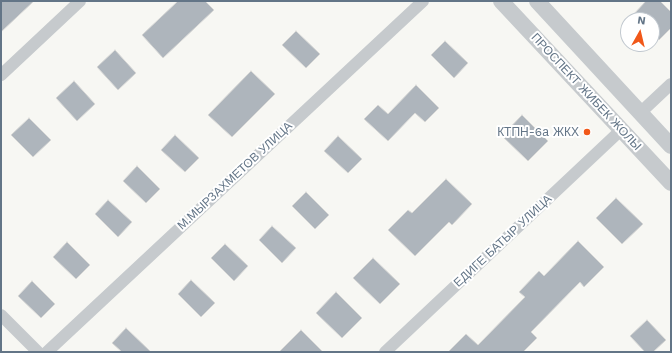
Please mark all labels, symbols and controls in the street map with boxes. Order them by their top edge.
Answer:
north arrow [620,12,660,52]
text: N [637,14,647,28]
street label: ПРОСПЕКТ ЖИБЕК ЖОЛЫ [528,31,644,153]
street label: М.МЫРЗАХМЕТОВ УЛИЦА [175,119,295,233]
place label: КТПН-6а ЖКХ [497,125,579,139]
marker: КТПН-6а ЖКХ [582,127,592,137]
street label: ЕДИГЕ БАТЫР УЛИЦА [451,192,555,290]

